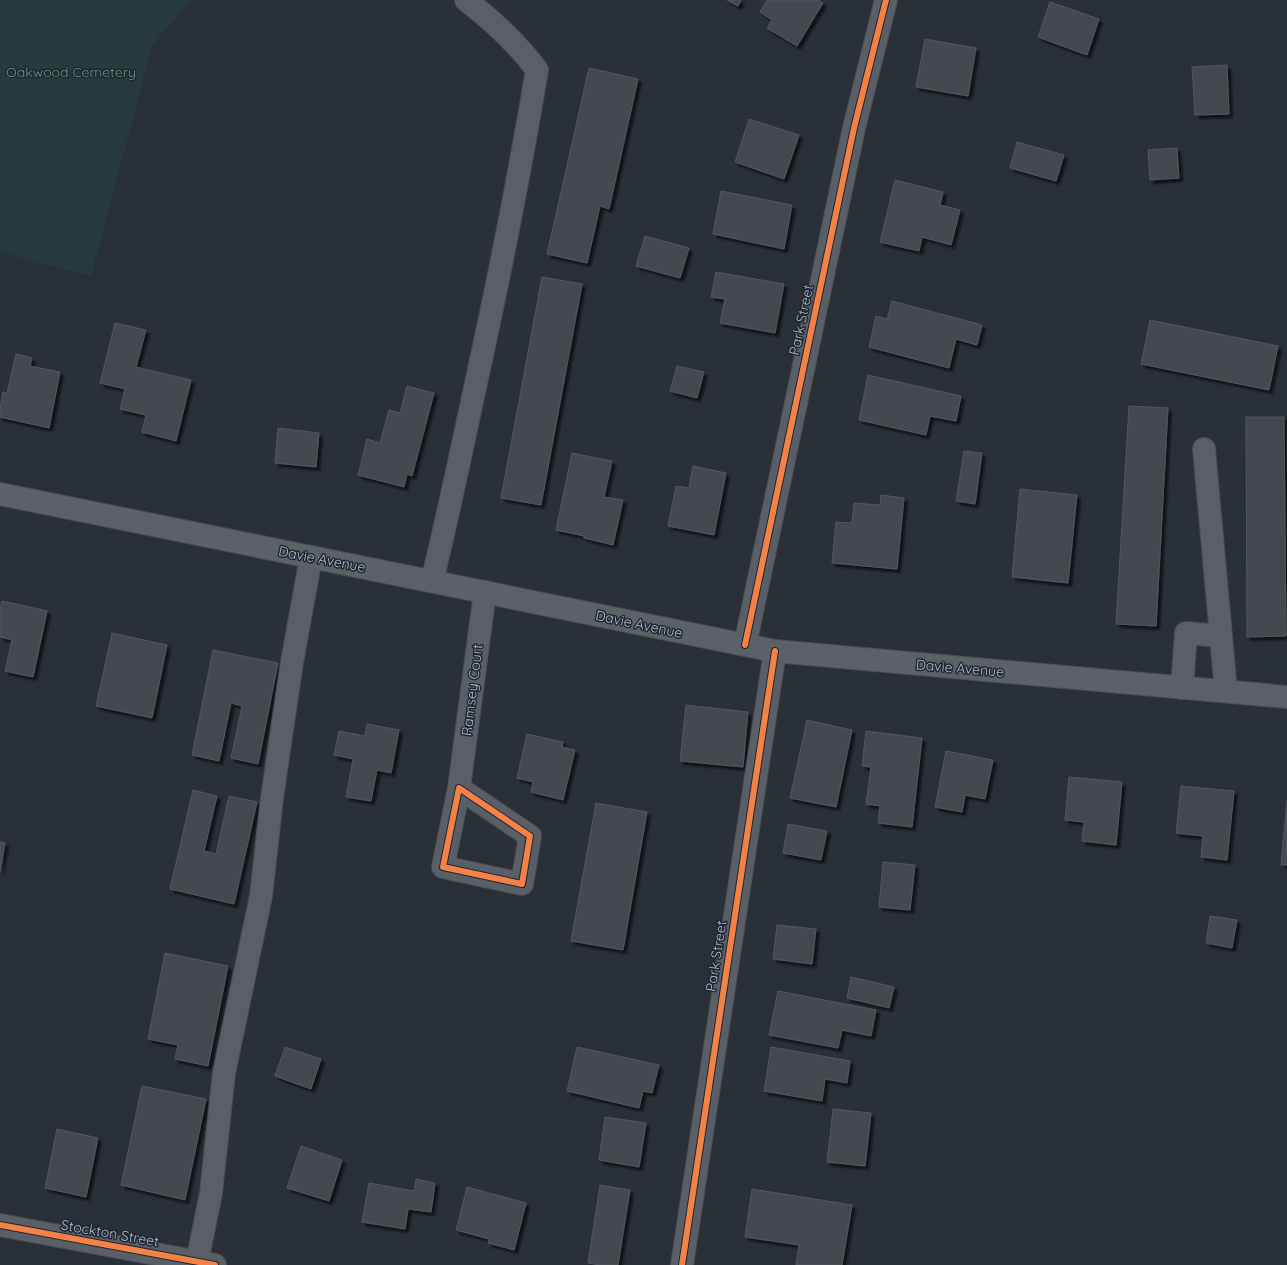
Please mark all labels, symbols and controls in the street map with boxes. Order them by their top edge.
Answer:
park label: Oakwood Cemetery [6,63,136,81]
street label: Park Street [785,283,817,357]
street label: Davie Avenue [277,542,367,576]
street label: Davie Avenue [594,606,684,642]
street label: Ramsey Court [457,643,487,737]
street label: Davie Avenue [915,655,1005,681]
street label: Park Street [701,919,731,993]
street label: Stockton Street [60,1216,161,1251]

